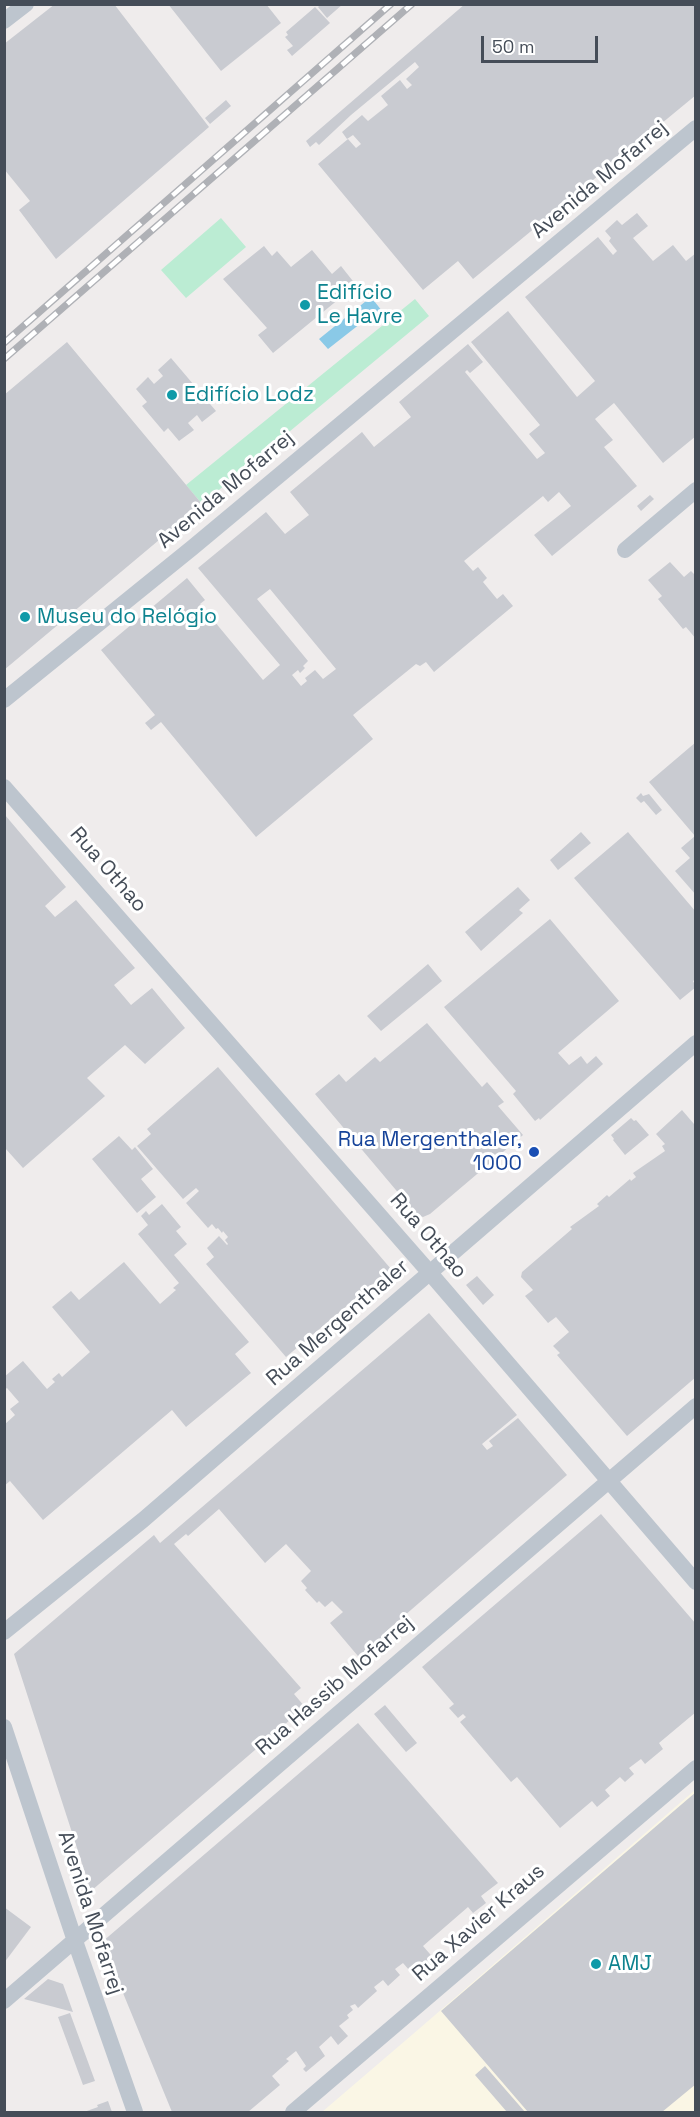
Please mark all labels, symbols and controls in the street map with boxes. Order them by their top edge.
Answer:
scale bar [484,24,601,62]
text: 50 m [492,35,534,58]
street label: Avenida Mofarrej [527,116,673,244]
place label: Edifício Le Havre [317,280,403,330]
marker: Edifício Le Havre [298,298,312,312]
place label: Edifício Lodz [184,382,314,408]
marker: Edifício Lodz [165,388,179,402]
street label: Avenida Mofarrej [153,426,299,554]
place label: Museu do Relógio [37,604,217,630]
marker: Museu do Relógio [18,610,32,624]
street label: Rua Othao [64,822,152,918]
place label: Rua Mergenthaler, 1000 [338,1127,522,1177]
marker: Rua Mergenthaler, 1000 [527,1145,541,1159]
street label: Rua Othao [384,1188,472,1284]
street label: Rua Mergenthaler [262,1254,414,1392]
street label: Rua Hassib Mofarrej [251,1611,419,1761]
street label: Avenida Mofarrej [52,1828,128,1998]
street label: Rua Xavier Kraus [408,1859,550,1987]
place label: AMJ [608,1951,652,1977]
marker: AMJ [589,1957,603,1971]

